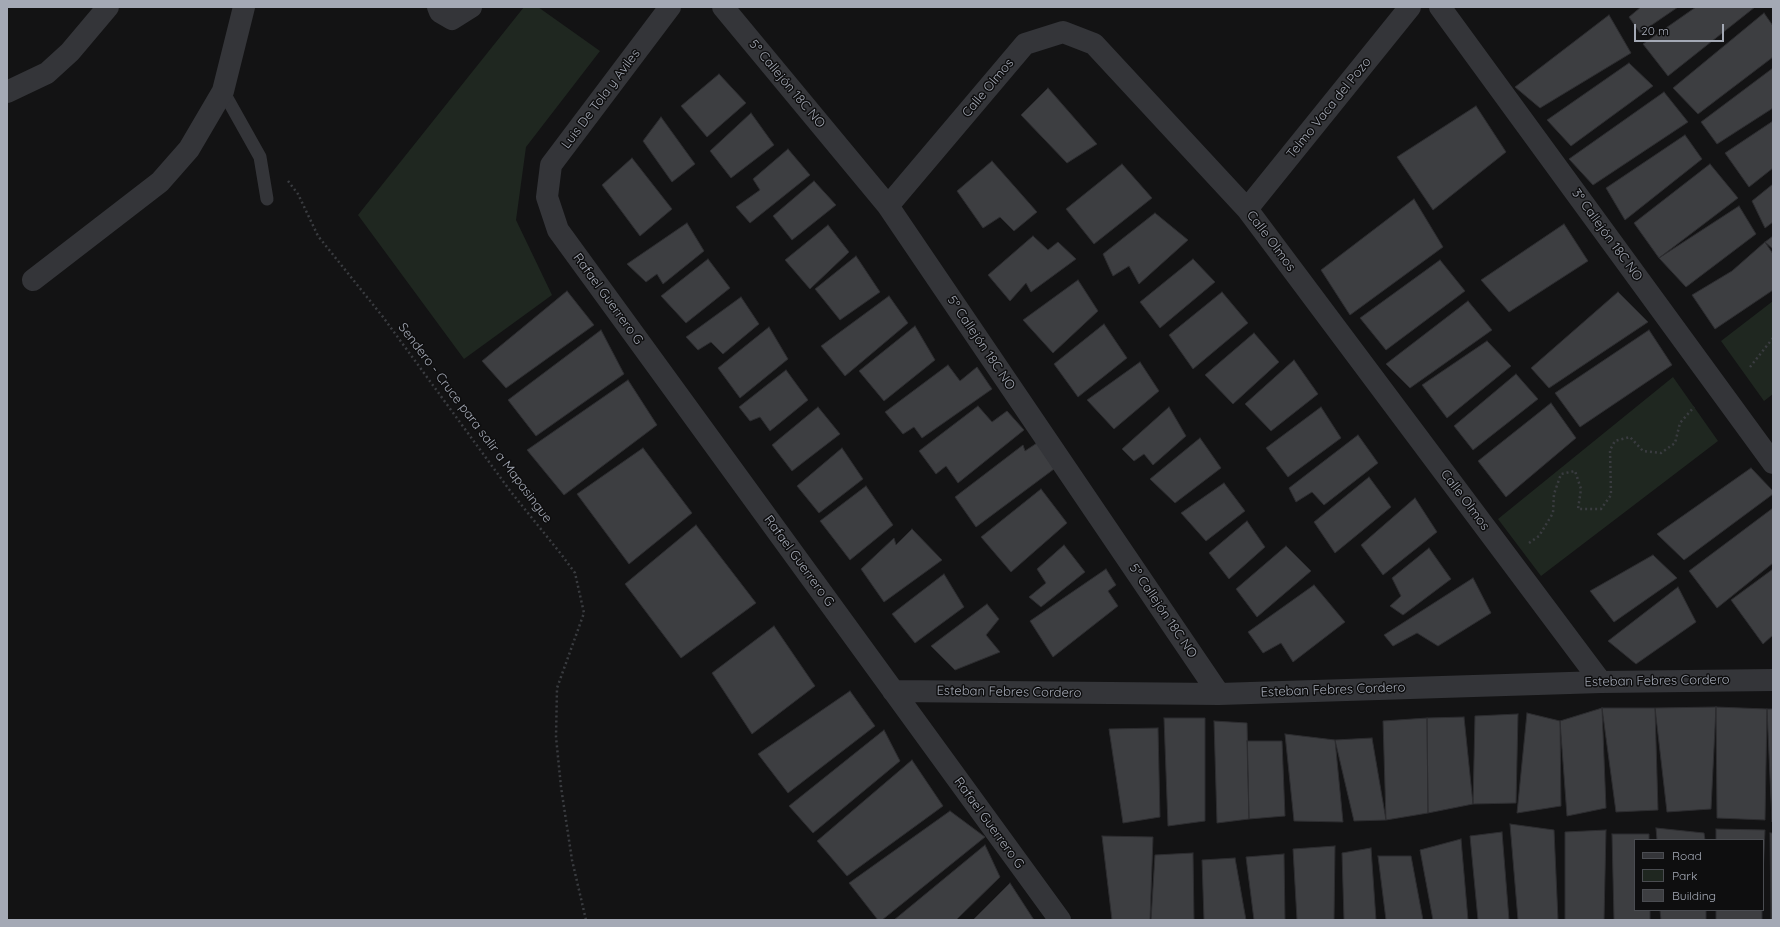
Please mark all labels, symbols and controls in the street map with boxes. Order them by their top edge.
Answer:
scale bar [1636,16,1726,42]
text: 20 m [1641,23,1669,38]
street label: 5° Callejón 18C NO [746,37,828,131]
street label: Luis De Tola y Aviles [558,46,644,152]
street label: Telmo Vaca del Pozo [1283,54,1375,162]
street label: Calle Olmos [959,55,1017,121]
street label: 3° Callejón 18C NO [1568,186,1646,284]
street label: Calle Olmos [1243,208,1299,274]
street label: Rafael Guerrero G [570,250,646,348]
street label: 5° Callejón 18C NO [944,293,1018,393]
street label: Sendero - Cruce para salir a Mapasingue [395,320,555,526]
street label: Calle Olmos [1437,467,1493,533]
street label: Rafael Guerrero G [761,512,837,610]
street label: 5° Callejón 18C NO [1126,561,1200,661]
street label: Esteban Febres Cordero [1584,672,1730,690]
street label: Esteban Febres Cordero [1260,680,1406,700]
street label: Esteban Febres Cordero [936,683,1082,701]
street label: Rafael Guerrero G [951,774,1027,872]
legend [1634,839,1764,911]
text: Road [1672,848,1702,863]
text: Park [1672,868,1697,883]
text: Building [1672,888,1716,903]

